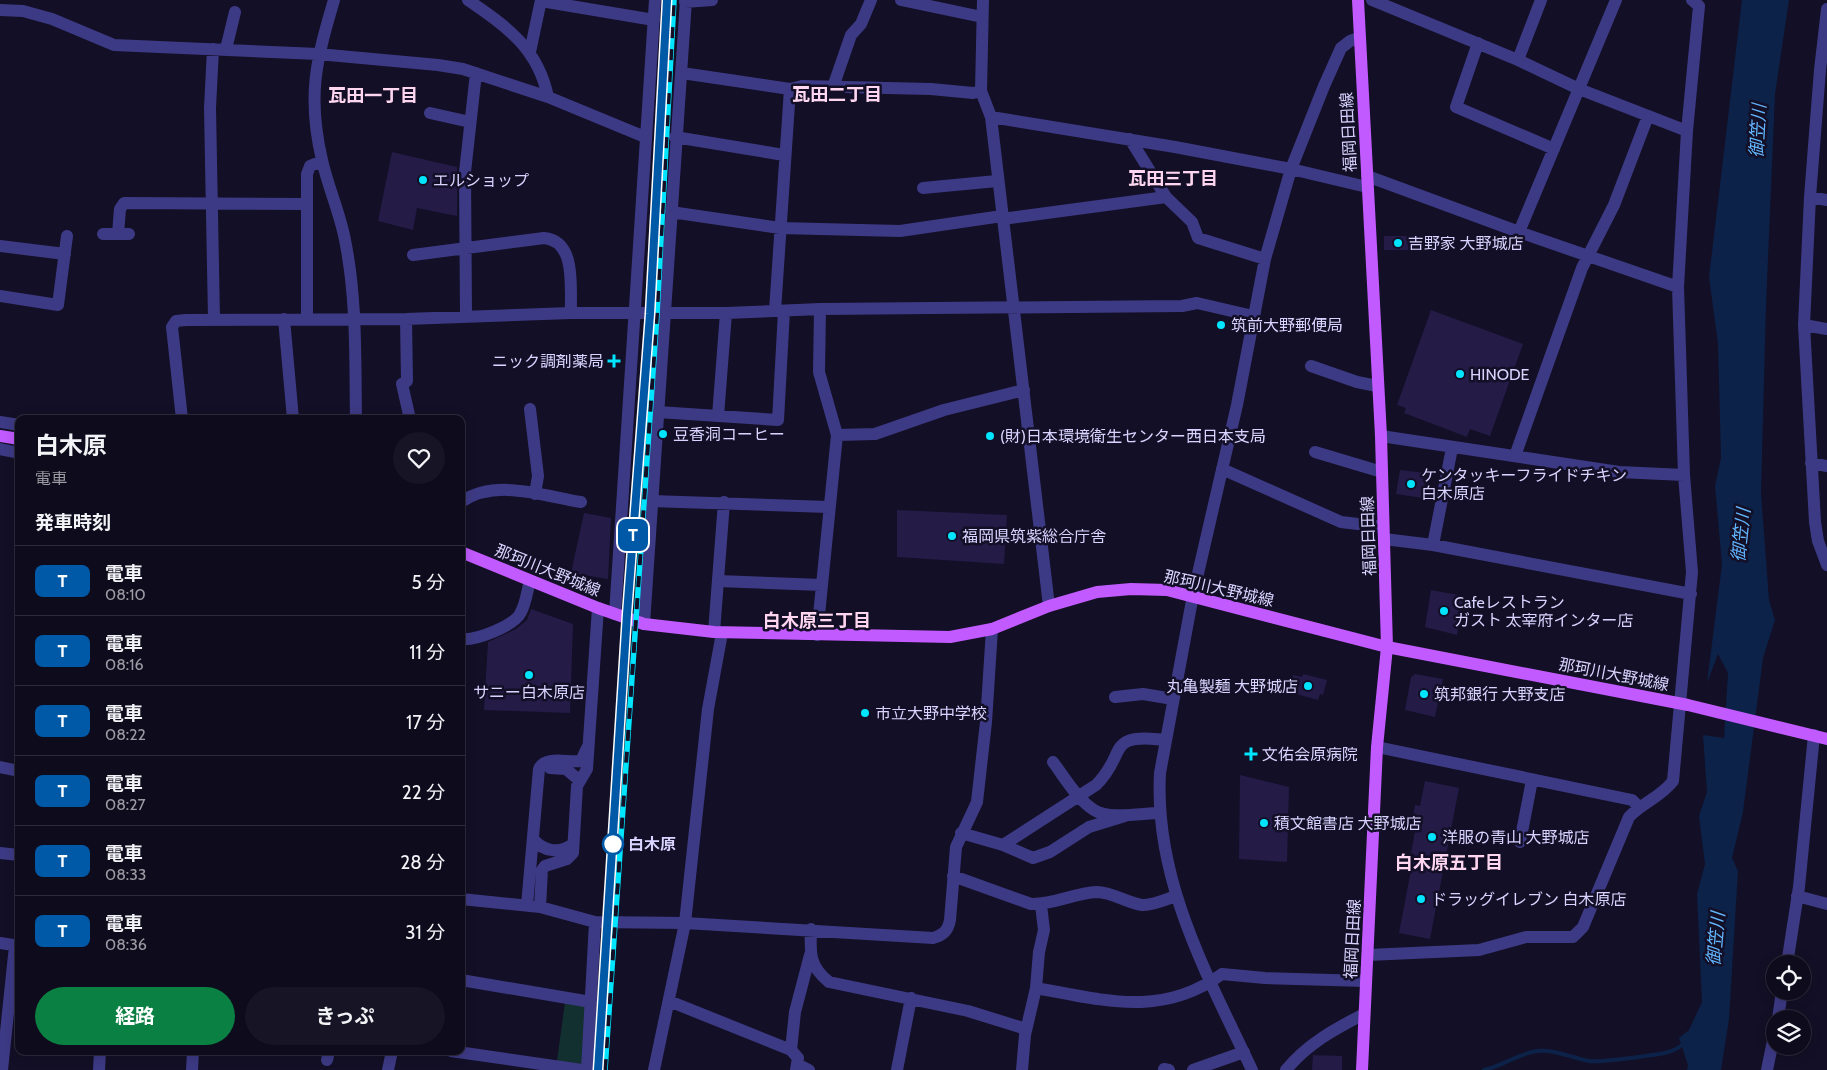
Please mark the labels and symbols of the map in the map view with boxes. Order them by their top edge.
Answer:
district label: 瓦田二丁目 [792,84,882,106]
district label: 瓦田一丁目 [328,85,418,107]
street label: 福岡日田線 [1337,92,1360,172]
water label: 御笠川 [1746,101,1771,159]
district label: 瓦田三丁目 [1128,168,1218,190]
place label: エルショップ [433,171,529,190]
marker: エルショップ [417,174,429,186]
place label: 吉野家 大野城店 [1408,234,1524,253]
marker: 吉野家 大野城店 [1392,237,1404,249]
place label: 筑前大野郵便局 [1231,316,1343,335]
marker: 筑前大野郵便局 [1215,319,1227,331]
place label: ニック調剤薬局 [492,352,604,371]
marker: ニック調剤薬局 [608,355,620,367]
place label: HINODE [1470,365,1530,384]
marker: HINODE [1454,368,1466,380]
place label: 豆香洞コーヒー [673,425,785,444]
place label: (財)日本環境衛生センター西日本支局 [1000,427,1266,446]
marker: 豆香洞コーヒー [657,428,669,440]
marker: (財)日本環境衛生センター西日本支局 [984,430,996,442]
place label: ケンタッキーフライドチキン 白木原店 [1421,466,1627,503]
marker: ケンタッキーフライドチキン 白木原店 [1405,478,1417,490]
street label: 福岡日田線 [1358,496,1379,576]
water label: 御笠川 [1727,505,1755,563]
line badge: T [617,519,649,551]
place label: 福岡県筑紫総合庁舎 [962,527,1106,546]
marker: 福岡県筑紫総合庁舎 [946,530,958,542]
street label: 那珂川大野城線 [492,541,603,600]
street label: 那珂川大野城線 [1162,567,1276,610]
place label: Cafeレストラン ガスト 太宰府インター店 [1454,593,1634,630]
marker: Cafeレストラン ガスト 太宰府インター店 [1438,605,1450,617]
district label: 白木原三丁目 [763,610,871,632]
street label: 那珂川大野城線 [1557,654,1671,695]
marker: サニー白木原店 [523,669,535,681]
place label: 丸亀製麺 大野城店 [1166,677,1298,696]
marker: 丸亀製麺 大野城店 [1302,680,1314,692]
place label: サニー白木原店 [473,683,585,702]
place label: 筑邦銀行 大野支店 [1434,685,1566,704]
marker: 筑邦銀行 大野支店 [1418,688,1430,700]
place label: 市立大野中学校 [875,704,987,723]
marker: 市立大野中学校 [859,707,871,719]
place label: 文佑会原病院 [1262,745,1358,764]
marker: 文佑会原病院 [1244,747,1258,761]
place label: 積文館書店 大野城店 [1274,814,1422,833]
marker: 積文館書店 大野城店 [1258,817,1270,829]
place label: 洋服の青山 大野城店 [1442,828,1590,847]
marker: 洋服の青山 大野城店 [1426,831,1438,843]
marker: 白木原 [602,833,624,855]
place label: 白木原 [628,835,676,854]
district label: 白木原五丁目 [1395,852,1503,874]
place label: ドラッグイレブン 白木原店 [1431,890,1627,909]
marker: ドラッグイレブン 白木原店 [1415,893,1427,905]
street label: 福岡日田線 [1341,899,1364,979]
water label: 御笠川 [1703,909,1729,967]

